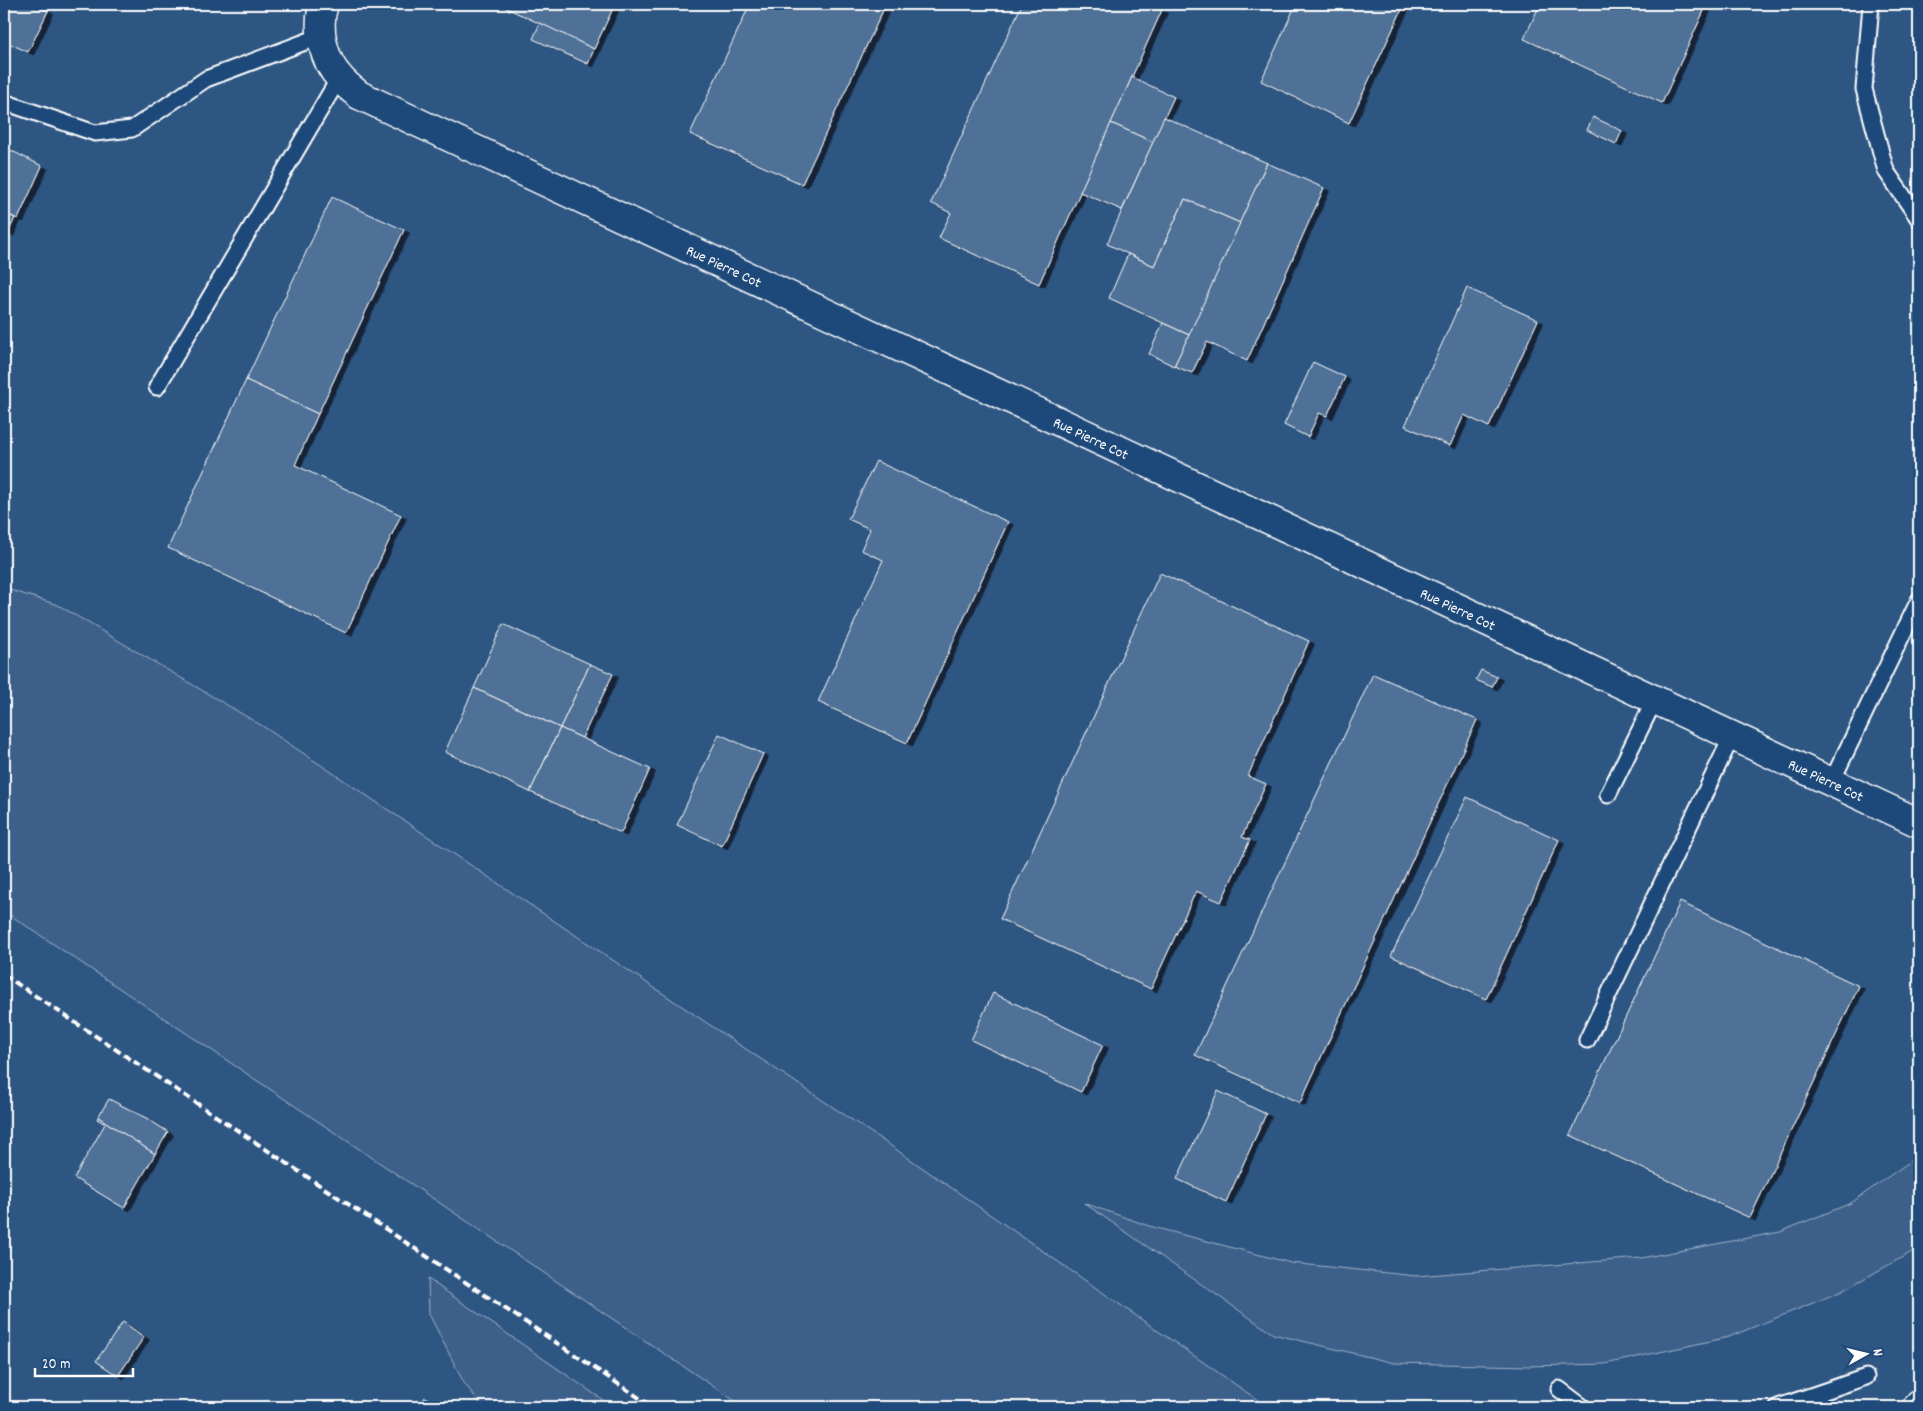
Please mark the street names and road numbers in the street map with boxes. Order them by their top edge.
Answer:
street label: Rue Pierre Cot [682,241,765,295]
street label: Rue Pierre Cot [1049,413,1132,467]
street label: Rue Pierre Cot [1416,584,1499,638]
street label: Rue Pierre Cot [1784,755,1867,809]

